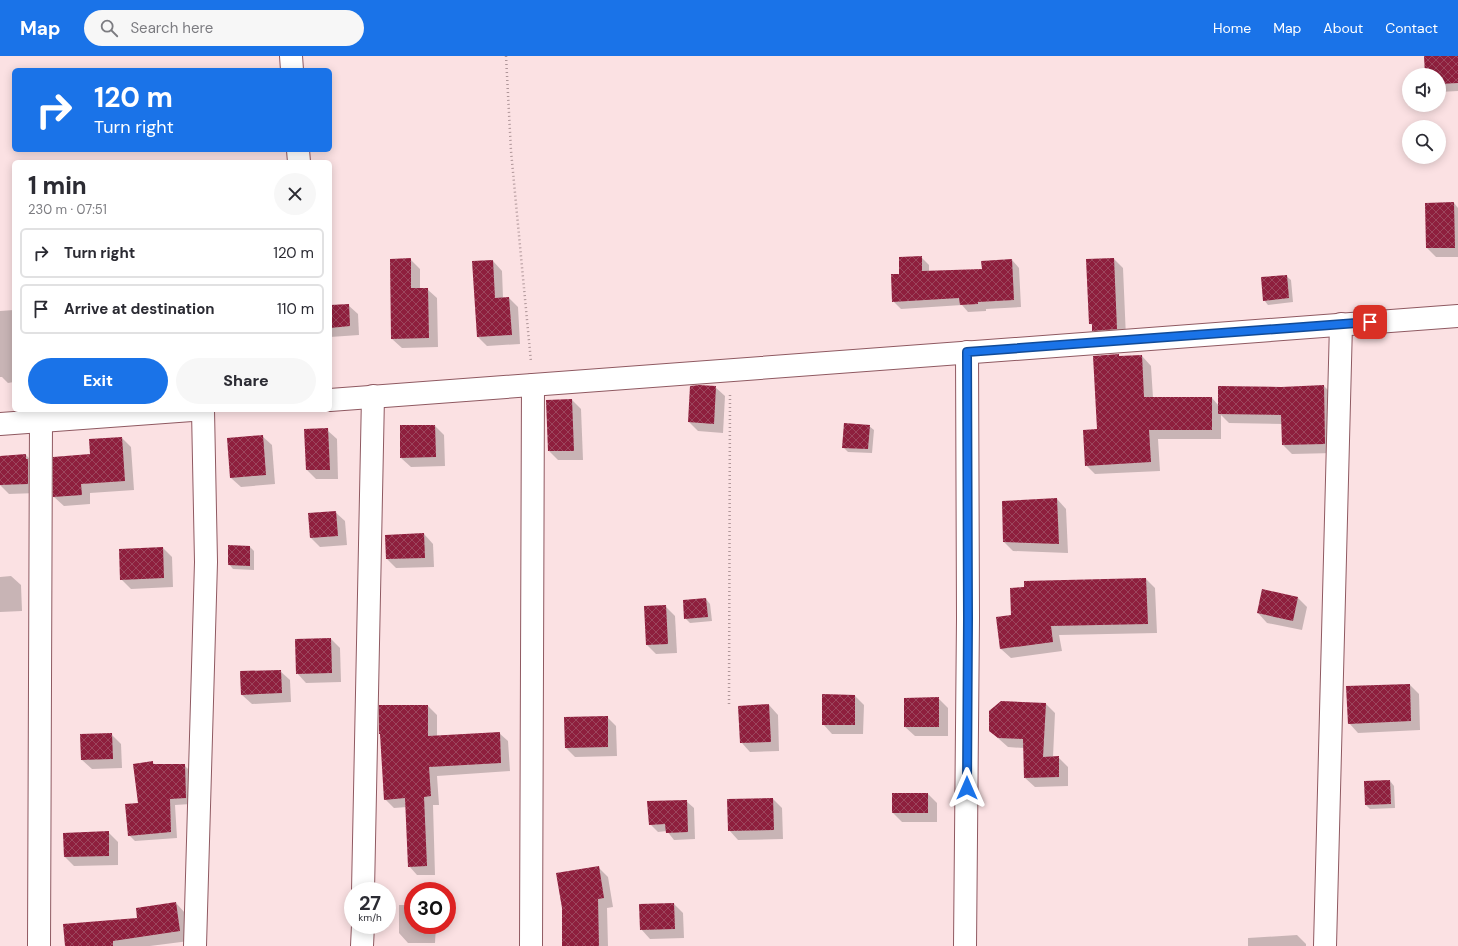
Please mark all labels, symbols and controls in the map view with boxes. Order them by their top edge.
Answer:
search box [84,10,364,46]
text: Map [20,16,60,41]
icon: search [98,17,120,39]
text: Search here [130,18,213,38]
text: Home [1213,19,1251,37]
text: Map [1273,19,1301,37]
text: About [1323,19,1363,37]
text: Contact [1385,19,1438,37]
map controls [1402,68,1446,164]
button: sound [1402,68,1446,112]
text: 120 m [94,79,173,116]
icon: right [28,84,80,136]
text: Turn right [94,115,174,139]
button: search [1402,120,1446,164]
text: 1 min [28,170,87,201]
button: close [274,173,316,215]
text: 230 m · 07:51 [28,201,107,218]
icon: right [30,242,52,264]
text: Turn right [64,243,135,263]
text: 120 m [273,243,314,263]
icon: arrive [30,298,52,320]
text: Arrive at destination [64,299,215,319]
text: 110 m [277,299,314,319]
pin [1353,305,1387,339]
icon: arrive [1359,311,1381,333]
button: Exit [28,358,168,404]
button: Share [176,358,316,404]
position arrow [946,767,988,809]
speed limit sign: 30 [404,882,456,934]
text: 27 [359,890,381,916]
text: km/h [358,911,382,924]

